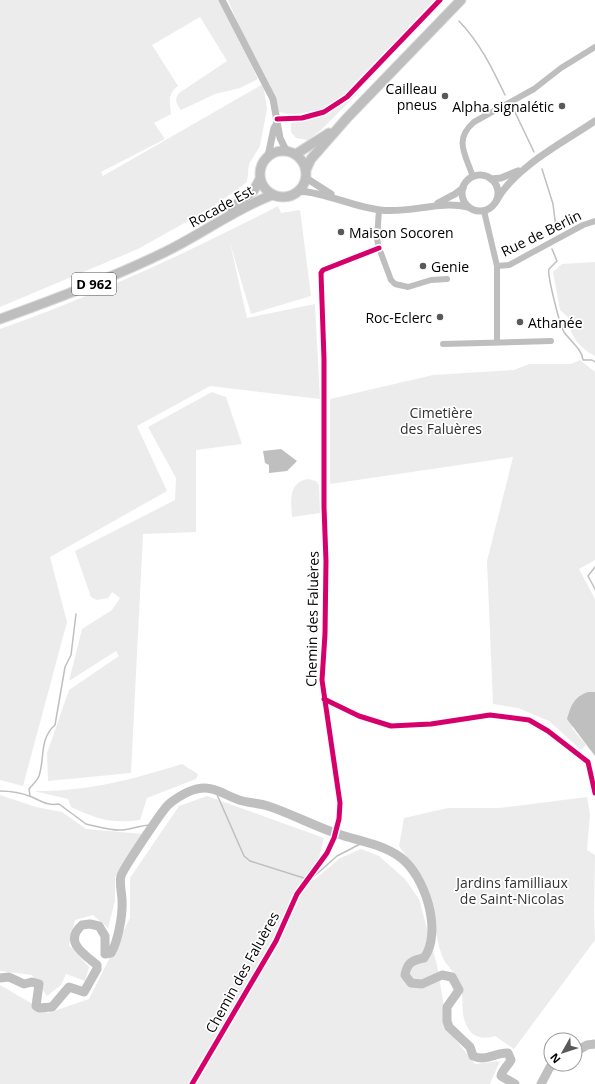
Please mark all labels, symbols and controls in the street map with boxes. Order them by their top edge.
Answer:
place label: Cailleau pneus [386,79,437,114]
marker: Cailleau pneus [440,91,450,101]
place label: Alpha signalétic [452,97,554,116]
marker: Alpha signalétic [557,101,567,111]
street label: Rocade Est [185,180,257,232]
street label: Rue de Berlin [498,205,584,261]
place label: Maison Socoren [349,223,454,242]
marker: Maison Socoren [336,227,346,237]
place label: Genie [431,257,469,276]
marker: Genie [418,261,428,271]
road number: D 962 [72,273,116,295]
place label: Roc-Eclerc [365,308,432,327]
marker: Roc-Eclerc [435,312,445,322]
place label: Athanée [528,313,583,332]
marker: Athanée [515,317,525,327]
park label: Cimetière des Faluères [400,403,482,438]
street label: Chemin des Faluères [301,551,323,687]
park label: Jardins familliaux de Saint-Nicolas [454,873,568,908]
street label: Chemin des Faluères [201,908,283,1036]
north arrow [543,1032,583,1072]
text: N [546,1050,563,1067]

